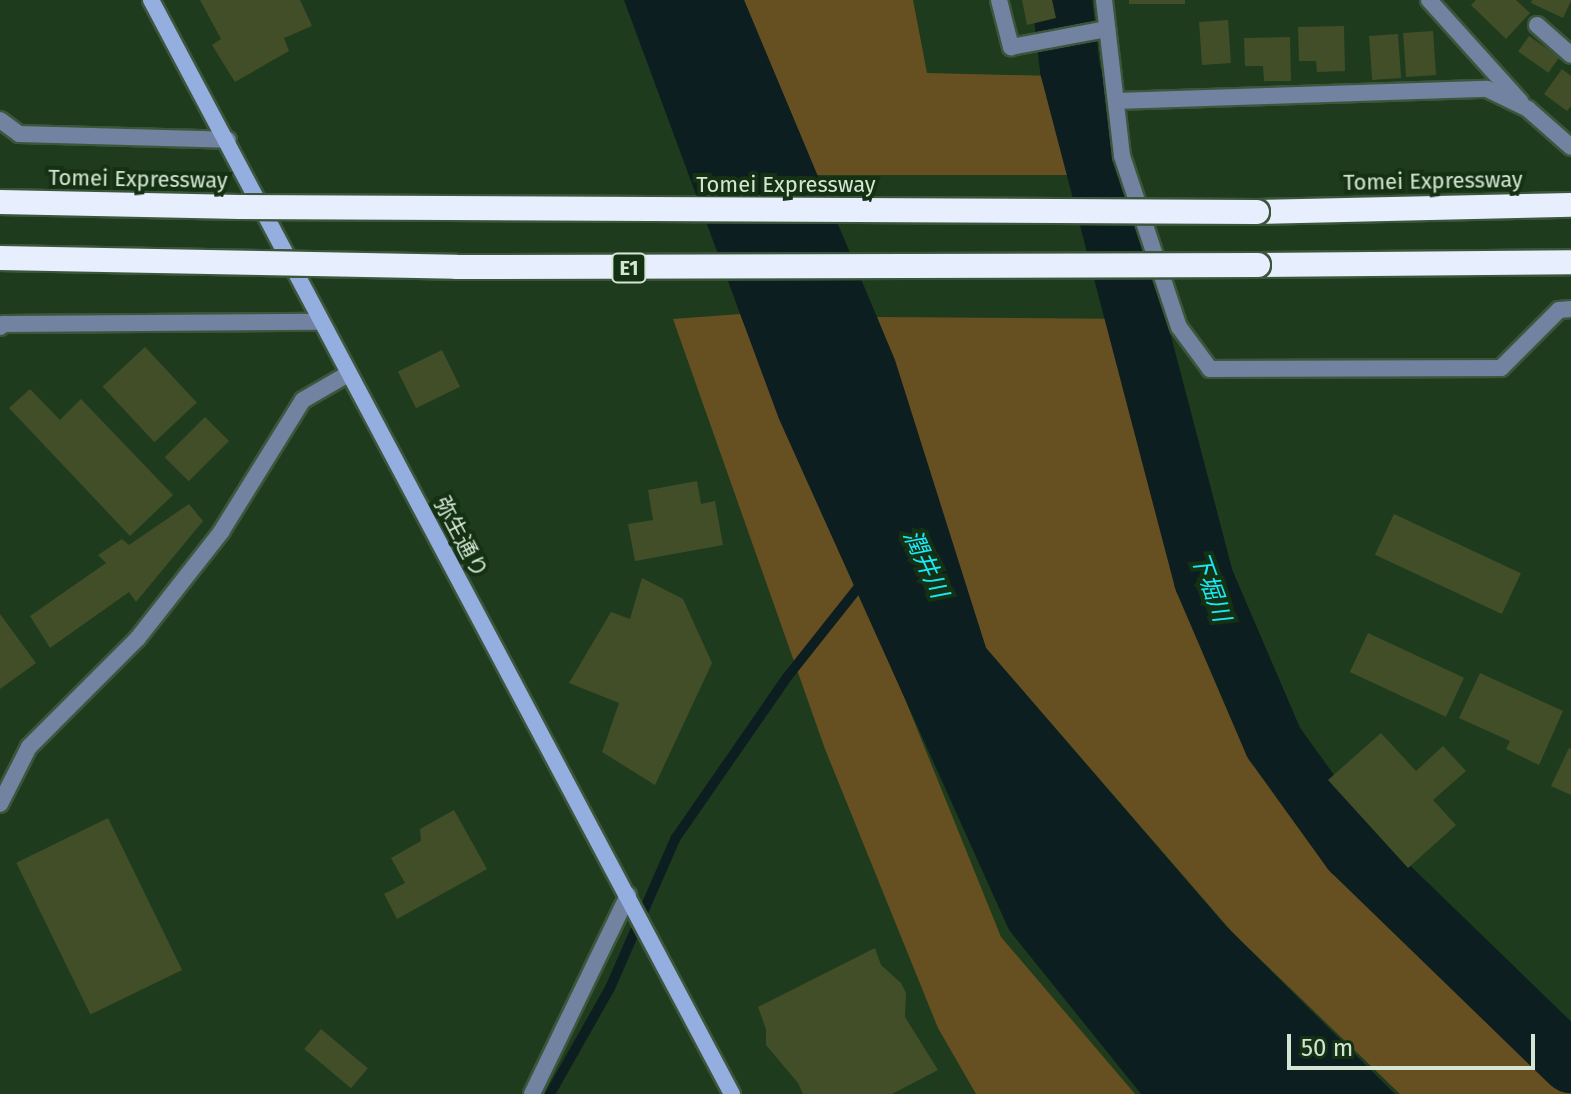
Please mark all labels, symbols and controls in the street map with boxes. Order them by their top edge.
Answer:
street label: Tomei Expressway [48,164,228,194]
street label: Tomei Expressway [1343,166,1523,196]
street label: Tomei Expressway [696,172,876,198]
road number: E1 [611,252,647,284]
street label: 弥生通り [429,492,493,582]
water label: 潤井川 [897,525,953,603]
water label: 下堀川 [1184,548,1236,626]
scale bar [1291,1018,1539,1068]
text: 50 m [1301,1034,1353,1062]

